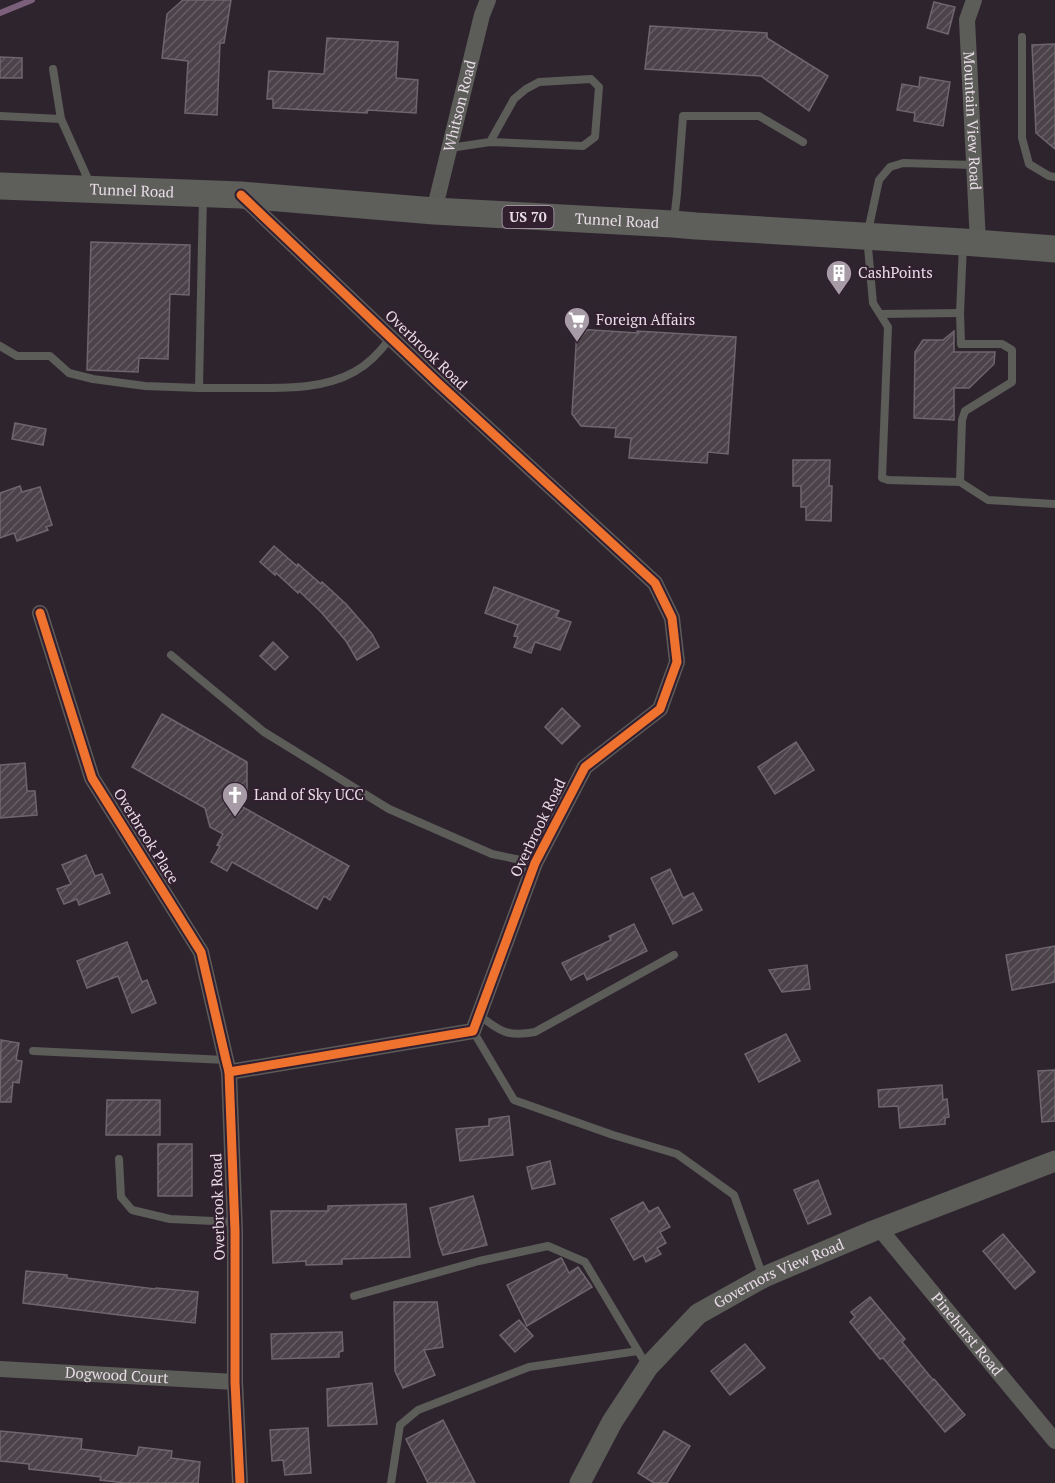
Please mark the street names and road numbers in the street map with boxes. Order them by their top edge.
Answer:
street label: Mountain View Road [960,51,986,191]
street label: Whitson Road [438,58,480,154]
street label: Tunnel Road [89,178,175,201]
road number: US 70 [502,206,554,228]
street label: Tunnel Road [574,208,660,232]
street label: Overbrook Road [381,305,472,394]
street label: Overbrook Road [505,775,570,880]
street label: Overbrook Place [109,784,184,887]
street label: Overbrook Road [205,1153,229,1261]
street label: Governors View Road [710,1233,847,1312]
street label: Pinehurst Road [927,1288,1008,1380]
street label: Dogwood Court [65,1362,170,1387]

